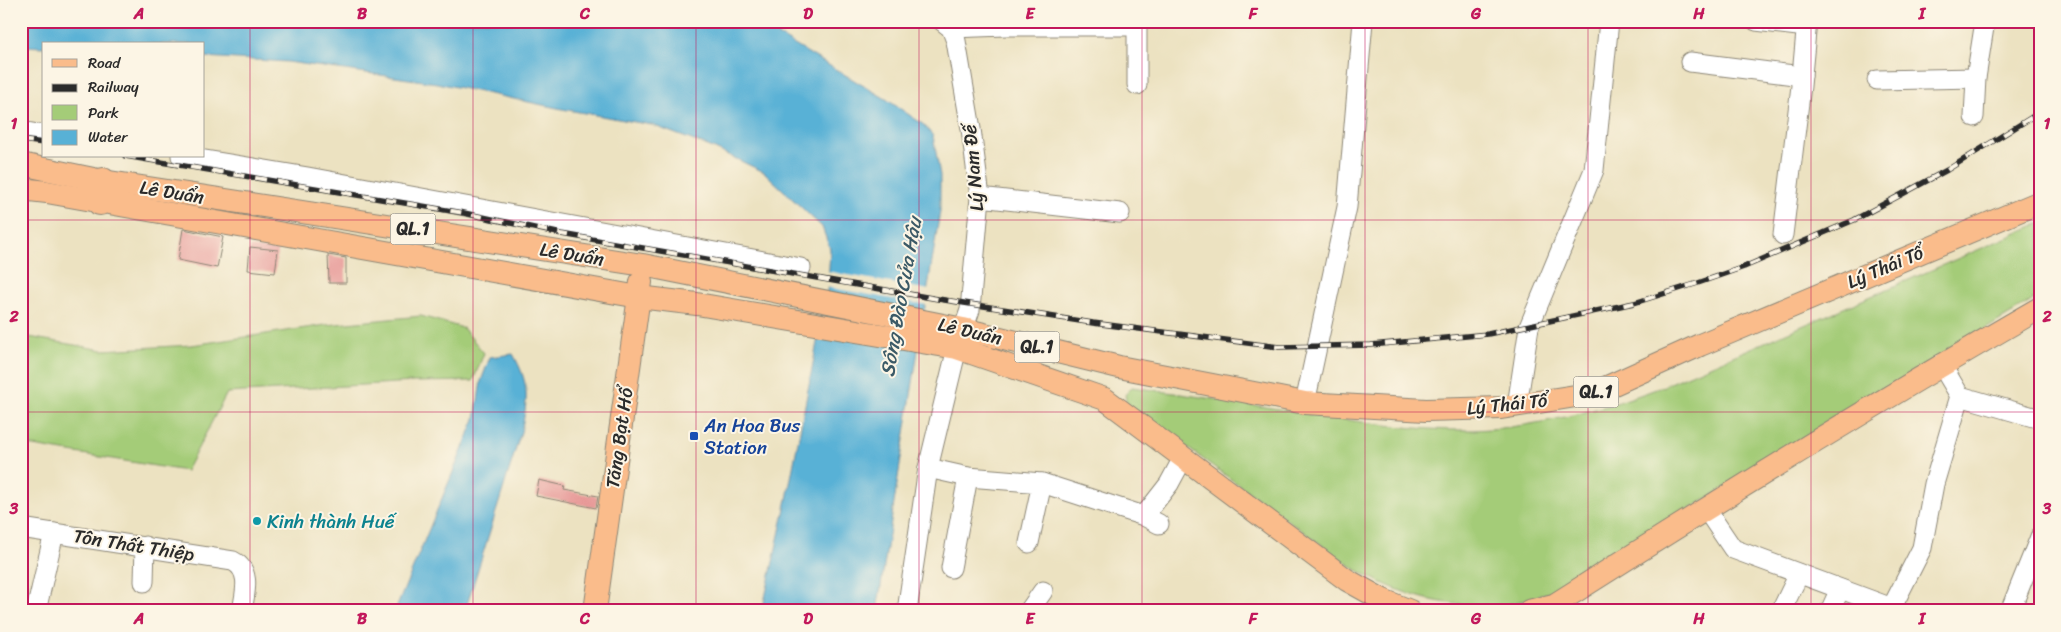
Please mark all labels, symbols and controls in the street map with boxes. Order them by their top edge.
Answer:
text: A [133,0,144,28]
text: B [357,0,368,28]
text: C [579,0,591,28]
text: D [803,0,813,28]
text: E [1026,0,1036,28]
text: F [1248,0,1259,28]
text: G [1470,0,1482,28]
text: H [1692,0,1705,28]
text: I [1918,0,1927,28]
legend [42,42,205,158]
text: Road [88,50,121,76]
text: Railway [88,74,139,100]
text: Park [88,100,119,126]
text: 1 [11,109,18,138]
text: 1 [2044,109,2051,138]
street label: Lý Nam Đế [952,120,993,213]
text: Water [88,124,128,150]
street label: Lê Duẩn [137,171,207,213]
water label: Sông Đào Cửa Hậu [870,212,933,379]
road number: QL.1 [390,213,436,244]
street label: Lê Duẩn [537,233,607,275]
street label: Lý Thái Tổ [1841,235,1932,298]
text: 2 [8,302,19,331]
text: 2 [2041,302,2052,331]
street label: Lê Duẩn [935,308,1005,354]
road number: QL.1 [1014,332,1060,362]
road number: QL.1 [1574,377,1618,408]
street label: Tăng Bạt Hổ [596,382,643,490]
street label: Lý Thái Tổ [1465,383,1552,425]
place label: An Hoa Bus Station [703,409,801,464]
marker: An Hoa Bus Station [688,430,700,442]
text: 3 [9,494,19,523]
text: 3 [2042,494,2052,523]
place label: Kinh thành Huế [267,505,398,538]
marker: Kinh thành Huế [251,515,263,527]
street label: Tôn Thất Thiệp [71,519,197,571]
text: A [133,604,144,632]
text: B [357,604,368,632]
text: C [579,604,591,632]
text: D [803,604,813,632]
text: E [1026,604,1036,632]
text: F [1248,604,1259,632]
text: G [1470,604,1482,632]
text: H [1692,604,1705,632]
text: I [1918,604,1927,632]

